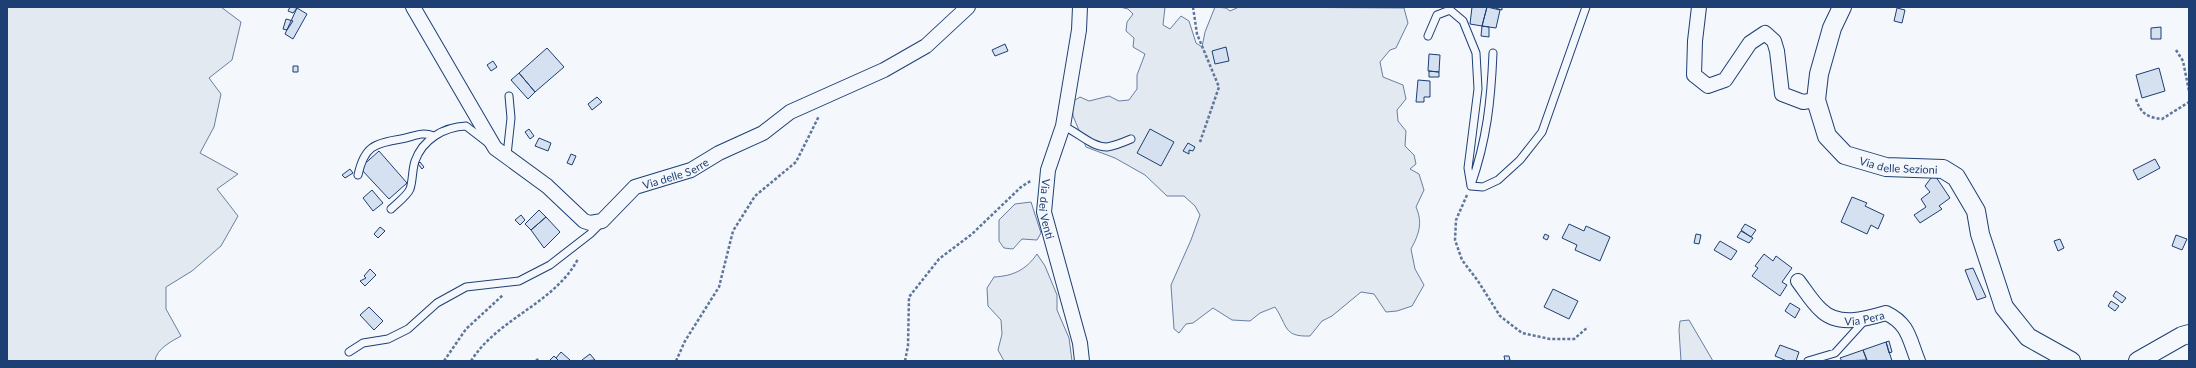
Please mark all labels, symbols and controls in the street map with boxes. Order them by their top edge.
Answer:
street label: Via delle Sezioni [1858,153,1938,175]
street label: Via delle Serre [641,155,711,191]
street label: Via dei Venti [1038,178,1058,240]
street label: Via Pera [1844,307,1886,327]

